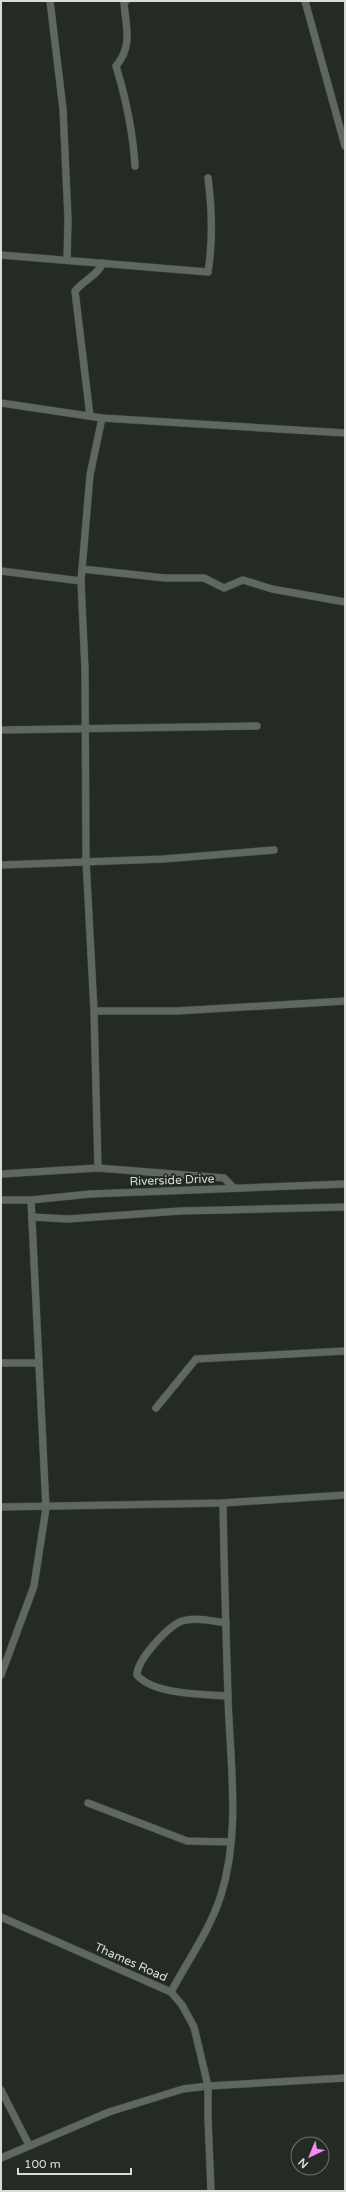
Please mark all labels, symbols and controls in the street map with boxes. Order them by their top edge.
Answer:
street label: Riverside Drive [129,1172,215,1188]
street label: Thames Road [92,1940,170,1984]
north arrow [290,2136,330,2176]
scale bar [18,2150,131,2176]
text: N [296,2155,311,2171]
text: 100 m [24,2157,61,2171]

